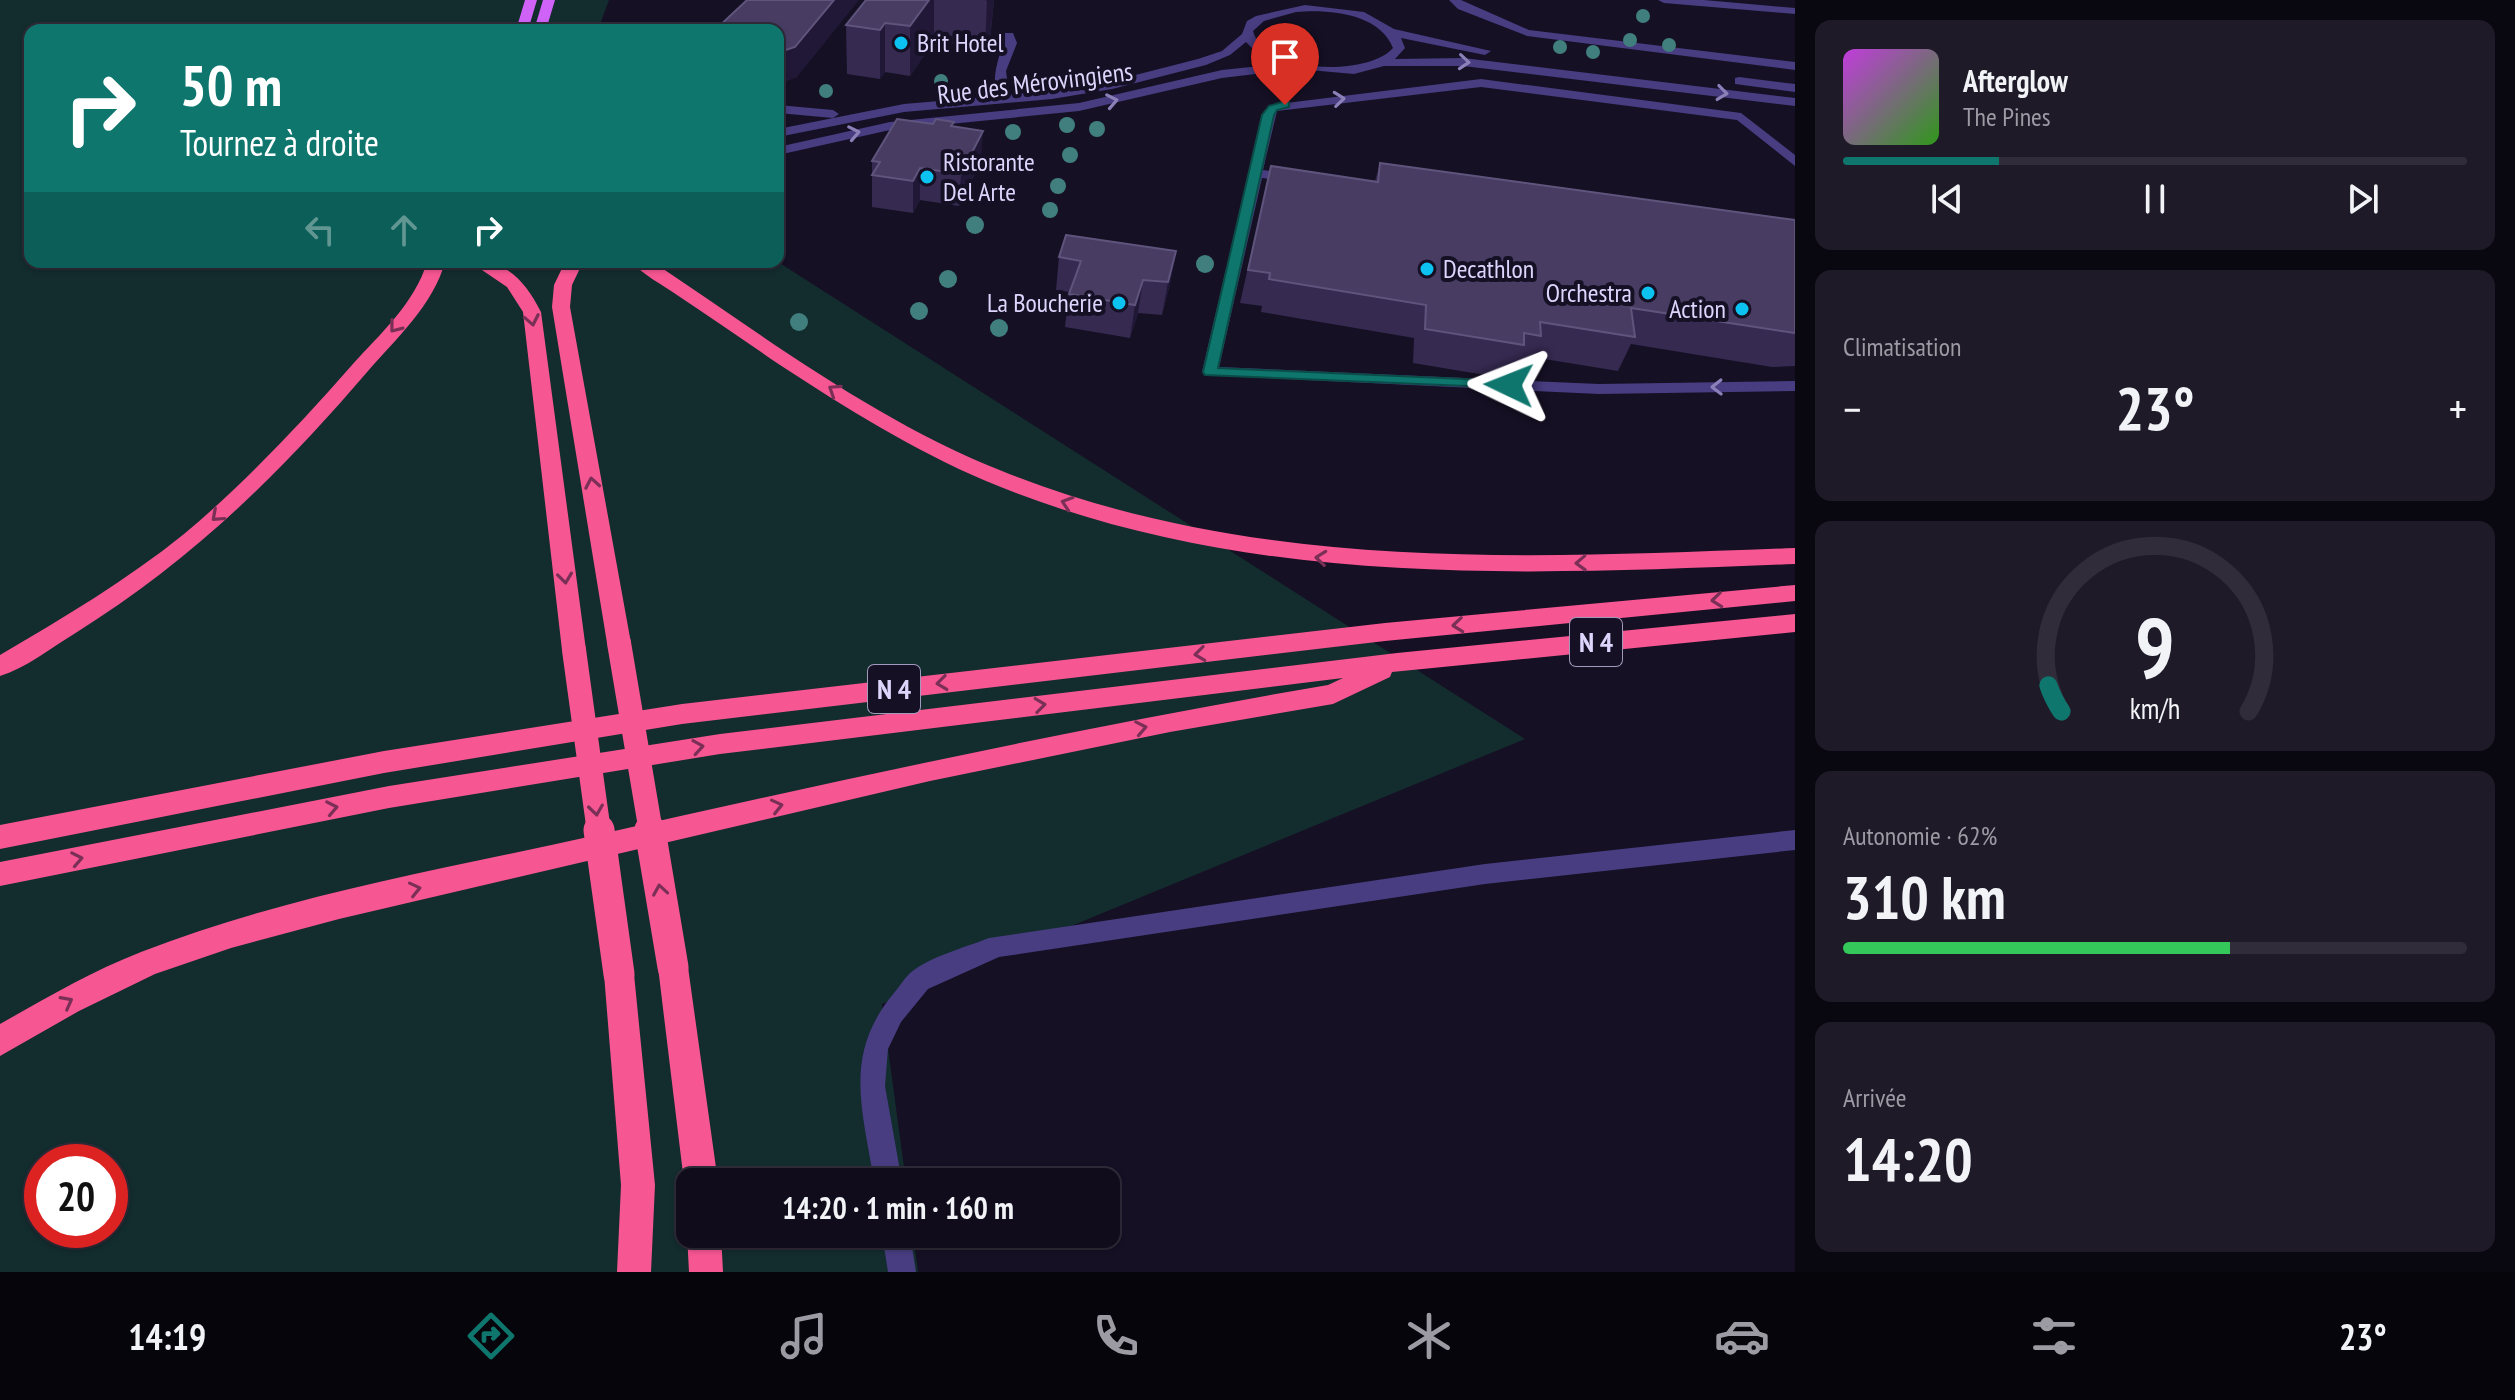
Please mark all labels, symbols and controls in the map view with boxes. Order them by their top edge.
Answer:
pin [1251,23,1319,105]
place label: Brit Hotel [917,26,1004,59]
marker: Brit Hotel [892,34,910,52]
icon: arrive [1263,35,1307,79]
text: 50 m [180,49,282,121]
one-way arrow [1458,53,1471,70]
street label: Rue des Mérovingiens [935,54,1135,111]
icon: right [48,56,152,160]
text: Afterglow [1963,61,2068,100]
one-way arrow [1715,84,1729,101]
one-way arrow [1332,91,1345,108]
one-way arrow [1104,93,1118,110]
text: The Pines [1963,100,2051,133]
text: Tournez à droite [180,119,379,166]
one-way arrow [847,125,860,142]
place label: Ristorante Del Arte [943,145,1035,208]
marker: Ristorante Del Arte [918,168,936,186]
icon: previous [1925,177,1969,221]
icon: pause [2133,177,2177,221]
icon: next [2341,177,2385,221]
icon: left [298,208,342,252]
icon: ahead [382,208,426,252]
icon: right [466,208,510,252]
place label: Decathlon [1443,252,1534,285]
marker: Decathlon [1418,260,1436,278]
place label: Orchestra [1546,276,1632,309]
marker: Orchestra [1639,284,1657,302]
place label: La Boucherie [987,286,1103,319]
place label: Action [1669,292,1726,325]
marker: La Boucherie [1110,294,1128,312]
marker: Action [1733,300,1751,318]
one-way arrow [523,313,540,327]
one-way arrow [391,318,405,333]
text: Climatisation [1843,330,1961,363]
position arrow [1467,343,1551,427]
text: 23° [2115,369,2195,447]
one-way arrow [1710,379,1723,396]
text: − [1843,380,1861,437]
text: + [2449,380,2467,437]
one-way arrow [828,385,843,400]
one-way arrow [584,476,601,490]
one-way arrow [1061,497,1075,513]
one-way arrow [212,507,227,521]
one-way arrow [1314,549,1327,566]
one-way arrow [1574,555,1587,572]
one-way arrow [556,571,573,585]
one-way arrow [1710,591,1723,608]
text: 9 [2135,593,2175,701]
one-way arrow [1452,616,1465,633]
road number: N 4 [1570,618,1622,666]
one-way arrow [1193,645,1206,662]
road number: N 4 [868,665,920,713]
one-way arrow [935,675,948,692]
text: km/h [2130,690,2180,727]
one-way arrow [1033,697,1047,714]
one-way arrow [1134,720,1147,737]
one-way arrow [692,739,705,756]
one-way arrow [770,798,784,815]
one-way arrow [325,801,338,818]
one-way arrow [587,804,604,817]
text: Autonomie · 62% [1843,819,1997,852]
one-way arrow [70,851,83,868]
text: 310 km [1843,858,2006,936]
one-way arrow [407,881,421,898]
one-way arrow [653,883,670,897]
one-way arrow [59,996,73,1012]
text: Arrivée [1843,1081,1907,1114]
text: 14:20 [1843,1120,1973,1198]
speed limit sign: 20 [24,1144,128,1248]
text: 14:20 · 1 min · 160 m [782,1188,1014,1227]
icon: directions [463,1308,519,1364]
icon: music [776,1308,832,1364]
icon: phone [1088,1308,1144,1364]
icon: climate [1401,1308,1457,1364]
icon: car [1714,1308,1770,1364]
icon: filters [2026,1308,2082,1364]
text: 14:19 [128,1313,206,1360]
text: 23° [2339,1313,2387,1360]

